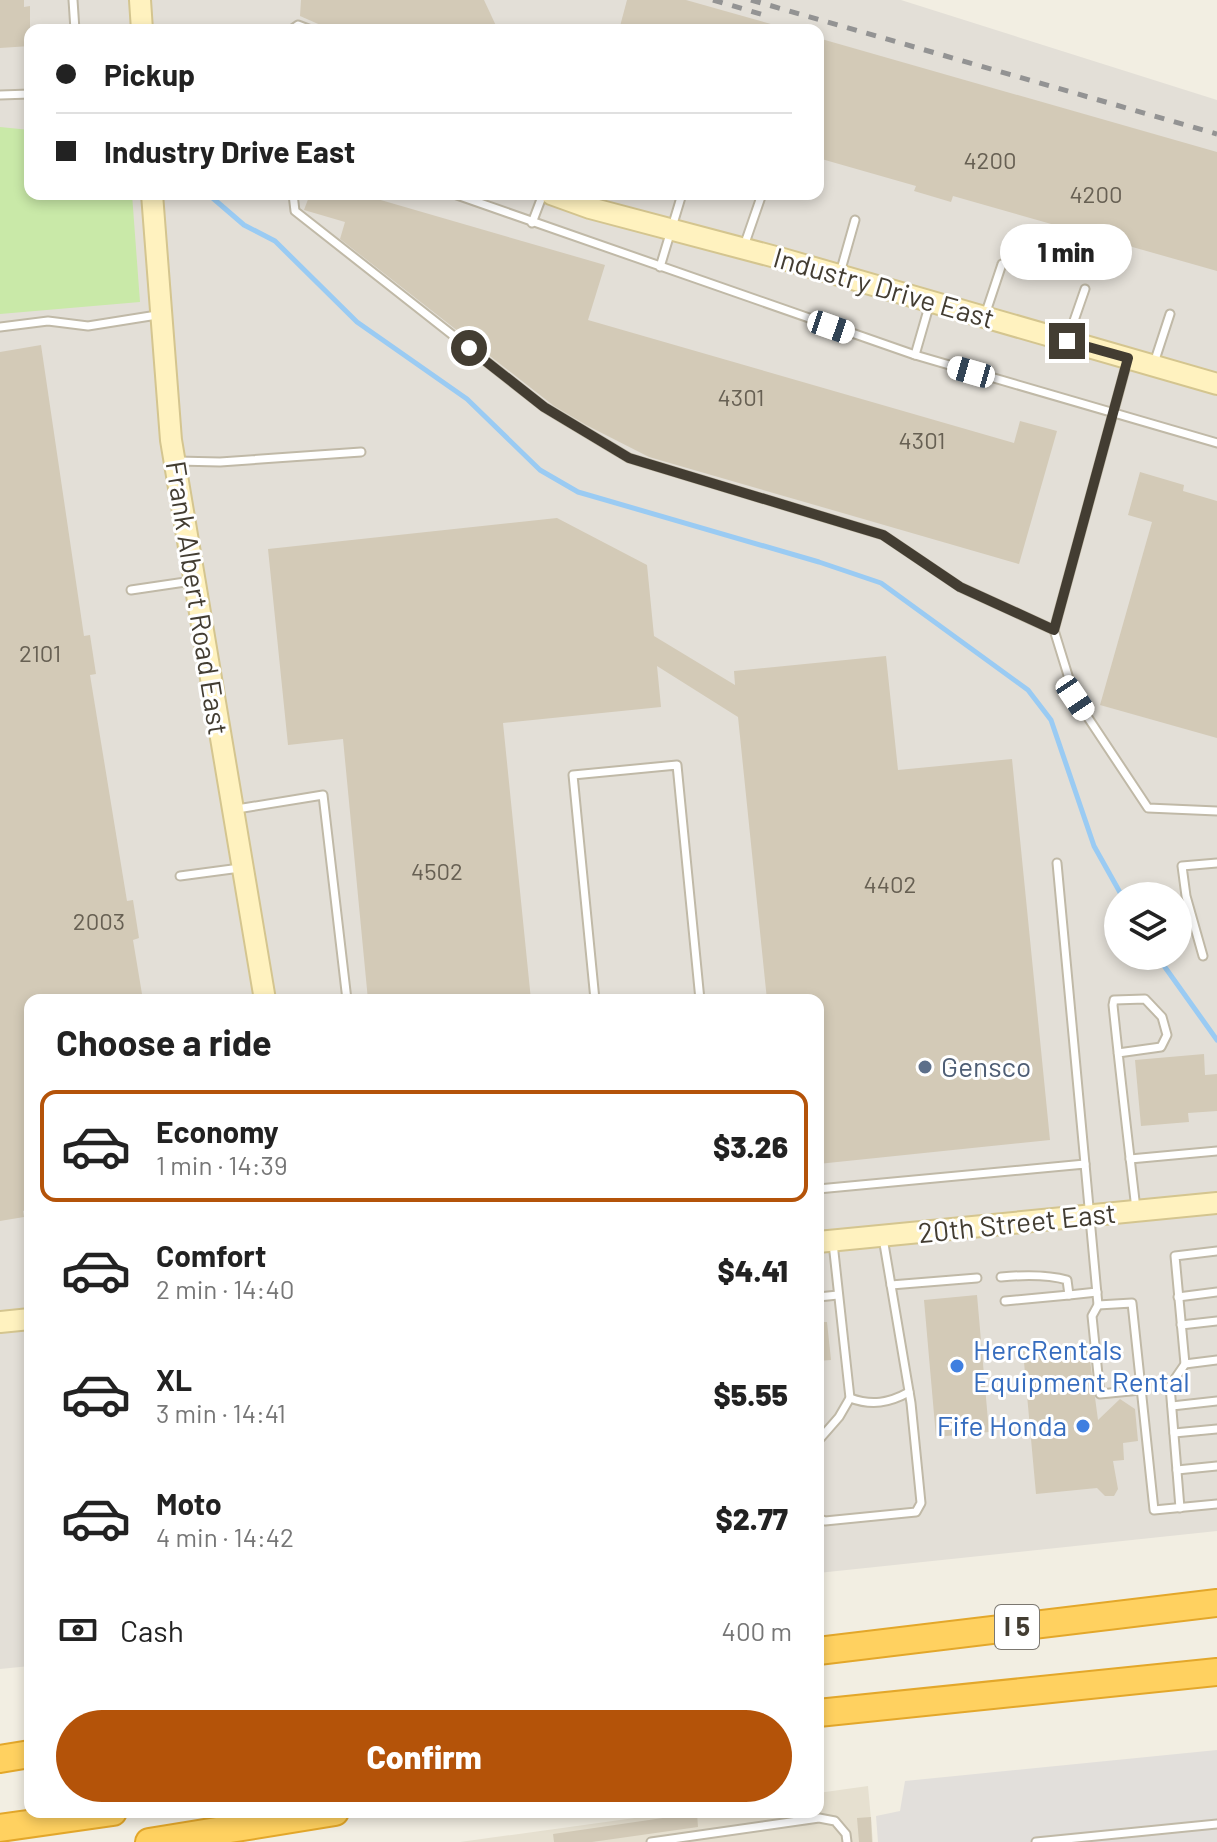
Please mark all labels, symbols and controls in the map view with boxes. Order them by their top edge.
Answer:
text: Pickup [104,56,195,92]
text: Industry Drive East [104,133,355,169]
house number: 4200 [963,145,1017,174]
house number: 4200 [1069,179,1123,208]
callout: 1 min [1001,225,1133,281]
text: 1 min [1037,236,1095,267]
street label: Industry Drive East [770,239,999,335]
car [804,308,858,346]
route end [1049,323,1085,359]
route start [451,330,487,366]
car [945,354,997,390]
house number: 4301 [718,382,764,411]
house number: 4301 [899,425,945,454]
street label: Frank Albert Road East [160,458,236,737]
house number: 2101 [19,638,61,667]
car [1052,671,1098,725]
house number: 4502 [411,856,463,885]
house number: 4402 [864,869,916,898]
map controls [1104,882,1192,970]
button: layers [1104,882,1192,970]
house number: 2003 [73,906,125,935]
text: Choose a ride [56,1020,272,1063]
place label: Gensco [941,1049,1031,1083]
marker: Gensco [916,1058,934,1076]
icon: car [60,1110,132,1182]
text: Economy [156,1113,279,1149]
text: $3.26 [713,1128,788,1164]
text: 1 min · 14:39 [156,1149,287,1180]
street label: 20th Street East [916,1195,1117,1249]
icon: car [60,1234,132,1306]
text: Comfort [156,1237,266,1273]
text: $4.41 [718,1252,788,1288]
text: 2 min · 14:40 [156,1273,294,1304]
place label: HercRentals Equipment Rental [973,1332,1190,1398]
marker: HercRentals Equipment Rental [948,1357,966,1375]
icon: car [60,1358,132,1430]
text: XL [156,1361,192,1397]
text: $5.55 [713,1376,788,1412]
text: 3 min · 14:41 [156,1397,286,1428]
place label: Fife Honda [937,1408,1067,1442]
marker: Fife Honda [1074,1417,1092,1435]
icon: car [60,1482,132,1554]
text: Moto [156,1485,222,1521]
text: $2.77 [715,1500,788,1536]
text: 4 min · 14:42 [156,1521,294,1552]
road number: I 5 [995,1605,1039,1649]
icon: cash [56,1608,100,1652]
text: Cash [120,1612,184,1648]
text: 400 m [722,1615,792,1646]
button: Confirm [56,1710,792,1802]

